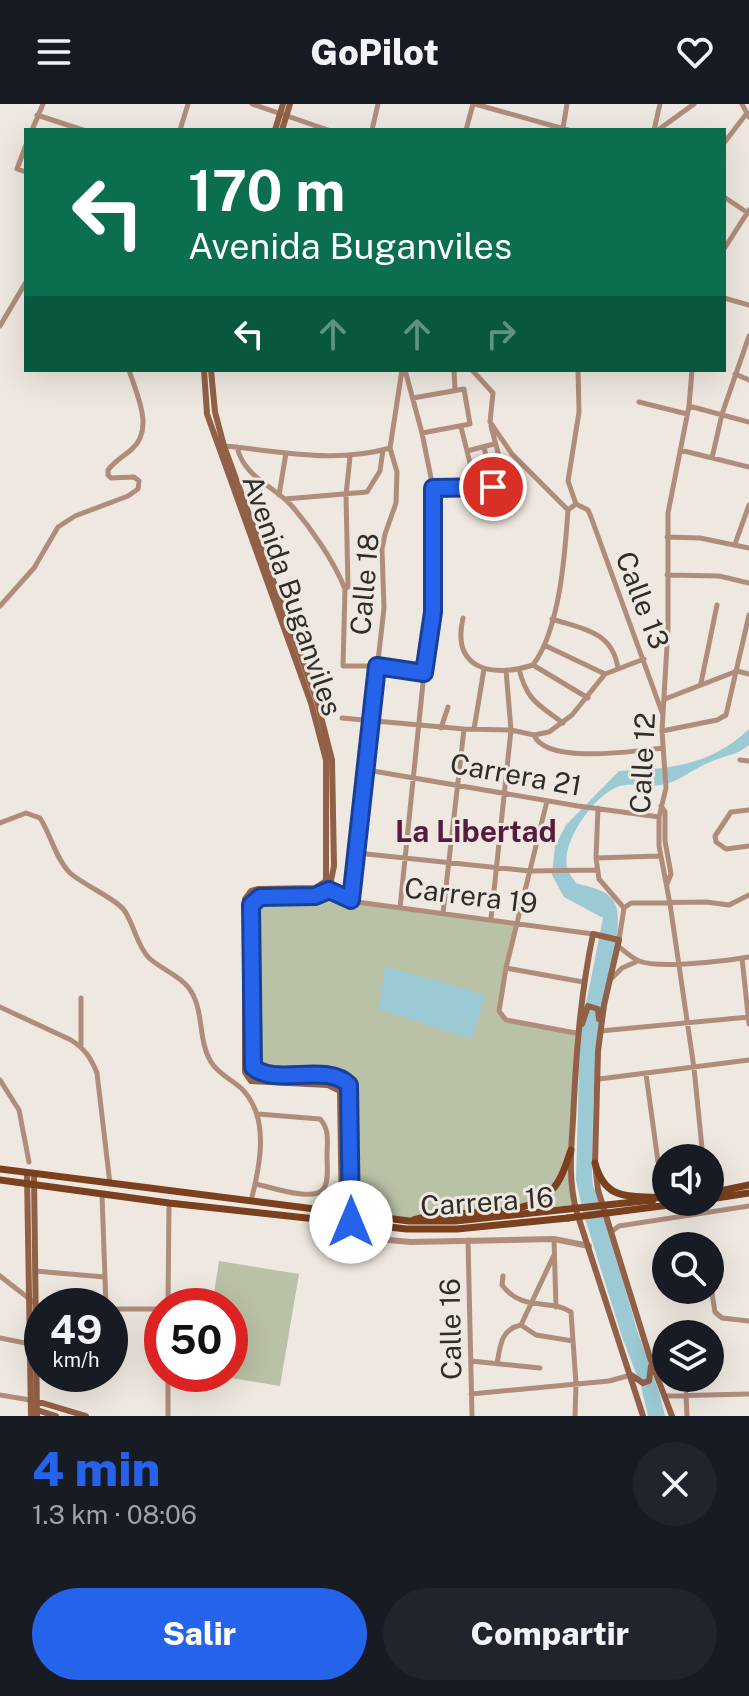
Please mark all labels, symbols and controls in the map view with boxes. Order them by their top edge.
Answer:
icon: menu [32,30,76,74]
icon: heart [673,30,717,74]
text: GoPilot [310,31,439,73]
text: 170 m [188,158,345,224]
icon: left [56,160,160,264]
text: Avenida Buganviles [188,225,512,267]
icon: left [227,312,271,356]
icon: ahead [311,312,355,356]
icon: ahead [395,312,439,356]
icon: right [479,312,523,356]
pin [459,453,527,521]
icon: arrive [471,465,515,509]
street label: Avenida Buganviles [236,470,350,720]
street label: Calle 18 [343,532,385,636]
street label: Calle 13 [609,547,677,653]
street label: Calle 12 [623,712,661,814]
street label: Carrera 21 [448,746,584,802]
district label: La Libertad [395,813,557,849]
street label: Carrera 19 [403,870,539,920]
map controls [652,1144,724,1392]
button: sound [652,1144,724,1216]
position arrow [309,1180,393,1264]
street label: Carrera 16 [419,1180,555,1222]
button: search [652,1232,724,1304]
street label: Calle 16 [433,1278,467,1380]
speed limit sign: 50 [144,1288,248,1392]
text: 49 [50,1306,102,1353]
button: layers [652,1320,724,1392]
text: km/h [52,1348,100,1372]
text: 4 min [32,1440,160,1497]
button: close [633,1442,717,1526]
text: 1.3 km · 08:06 [32,1499,197,1530]
button: Salir [32,1588,367,1680]
button: Compartir [383,1588,717,1680]

